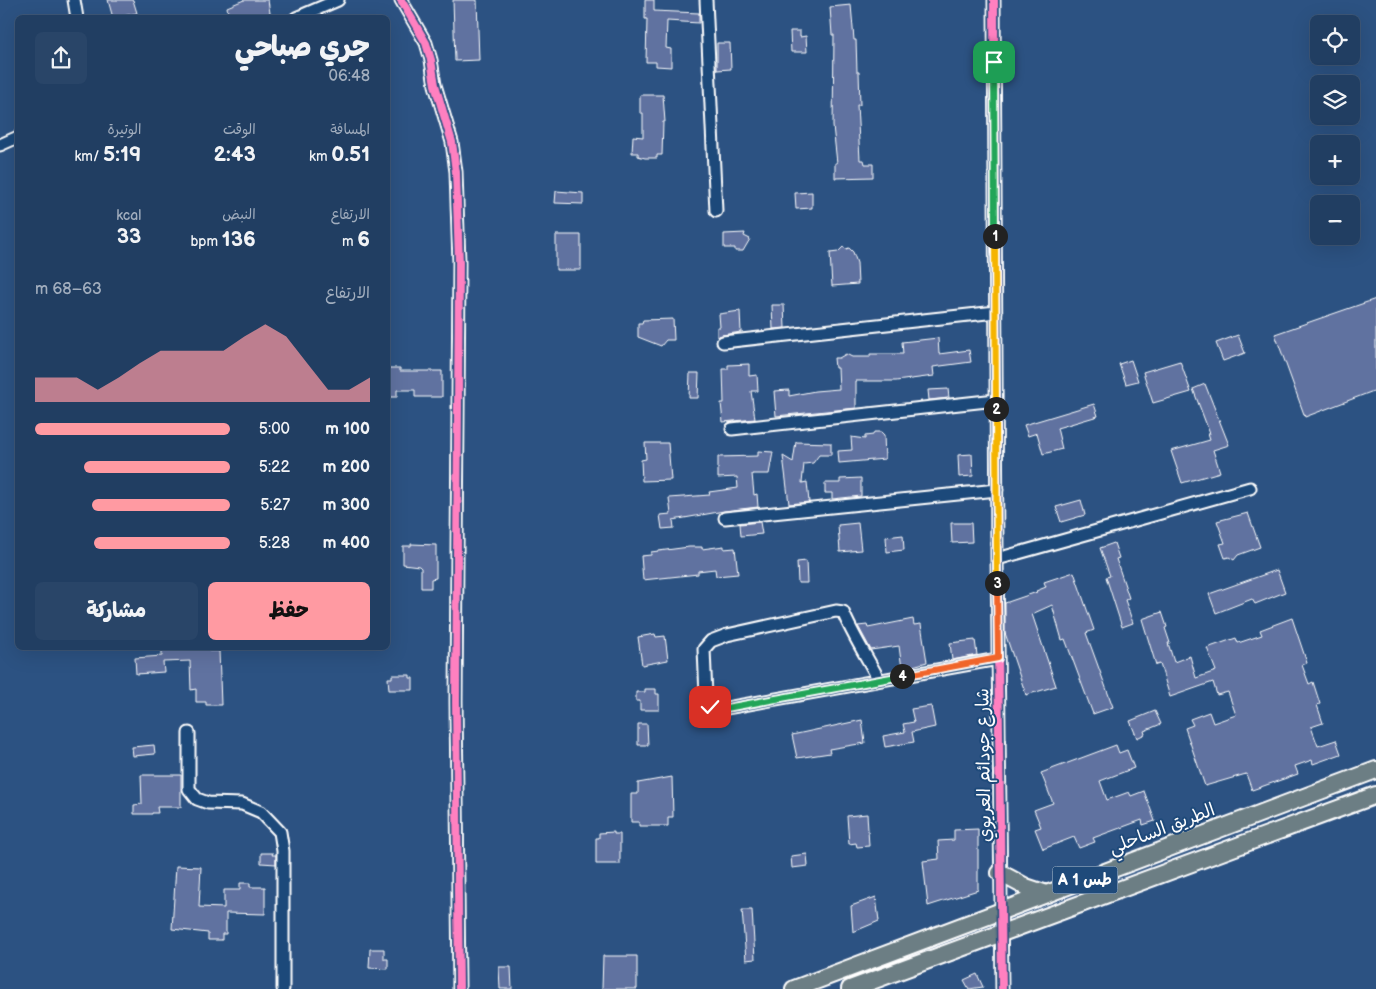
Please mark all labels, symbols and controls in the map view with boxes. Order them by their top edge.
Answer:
map controls [1310,15,1360,245]
button: locate [1310,15,1360,65]
text: جري صباحي [235,31,370,64]
button: share [35,32,87,84]
pin [973,41,1015,83]
icon: arrive [980,48,1008,76]
text: 06:48 [328,67,370,86]
button: layers [1310,75,1360,125]
text: الوتيرة [108,121,141,138]
text: الوقت [223,121,256,138]
text: المسافة [330,121,370,138]
button: + [1310,135,1360,185]
text: 5:19 [103,142,141,167]
text: 2:43 [213,142,256,167]
text: 0.51 [331,142,370,167]
text: /km [74,148,103,165]
text: km [309,148,331,165]
button: − [1310,195,1360,245]
text: النبض [222,206,256,223]
text: الارتفاع [331,206,370,223]
text: kcal [116,207,141,224]
text: 33 [117,224,141,249]
pin: 1 [982,224,1008,248]
text: 136 [222,227,256,252]
text: 6 [357,227,370,252]
text: 1 [993,228,998,245]
text: bpm [190,233,222,250]
text: m [342,233,357,250]
text: 63–68 m [35,280,102,299]
text: الارتفاع [325,284,370,303]
pin: 2 [984,396,1008,422]
text: 2 [992,401,1001,418]
text: 5:00 [259,420,290,439]
text: 100 m [325,420,370,439]
text: 5:22 [259,458,290,477]
text: 200 m [323,458,370,477]
text: 5:27 [260,496,290,515]
text: 300 m [323,496,370,515]
text: 5:28 [259,534,290,553]
text: 400 m [323,534,370,553]
pin: 3 [984,570,1010,596]
text: 3 [993,575,1002,592]
button: مشاركة [35,582,198,640]
button: حفظ [208,582,370,640]
pin: 4 [890,664,914,688]
text: 4 [898,668,907,685]
pin [689,686,731,728]
street label: شارع جودائم العريوي [972,688,999,842]
icon: check [696,693,724,721]
street label: الطريق الساحلي [1106,799,1220,863]
road number: A 1 طس [1052,866,1118,894]

